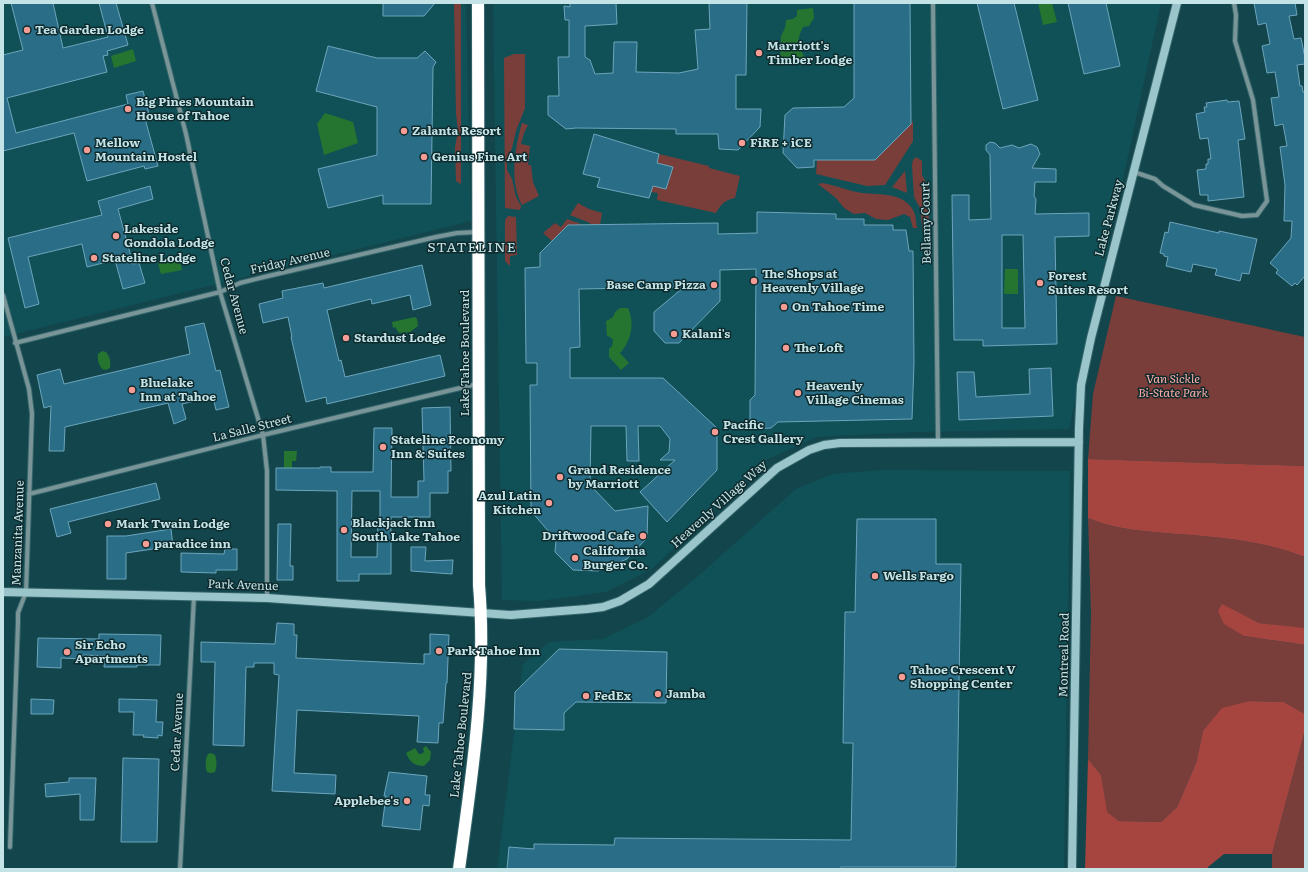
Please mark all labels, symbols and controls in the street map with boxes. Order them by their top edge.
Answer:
place label: Tea Garden Lodge [35,20,144,38]
marker: Tea Garden Lodge [22,25,32,35]
place label: Marriott's Timber Lodge [767,36,852,68]
marker: Marriott's Timber Lodge [754,48,764,58]
place label: Big Pines Mountain House of Tahoe [136,92,255,124]
marker: Big Pines Mountain House of Tahoe [123,104,133,114]
place label: Zalanta Resort [412,121,502,139]
marker: Zalanta Resort [399,126,409,136]
place label: Mellow Mountain Hostel [95,133,198,165]
place label: FiRE + iCE [750,133,812,151]
marker: FiRE + iCE [737,138,747,148]
marker: Mellow Mountain Hostel [82,145,92,155]
place label: Genius Fine Art [432,147,528,165]
marker: Genius Fine Art [419,152,429,162]
street label: Lake Parkway [1089,177,1127,258]
street label: Bellamy Court [915,182,935,264]
place label: Lakeside Gondola Lodge [124,219,215,251]
marker: Lakeside Gondola Lodge [111,231,121,241]
district label: STATELINE [427,236,517,256]
street label: Friday Avenue [248,242,331,278]
place label: Stateline Lodge [102,248,196,266]
marker: Stateline Lodge [89,253,99,263]
street label: Cedar Avenue [216,255,254,336]
place label: The Shops at Heavenly Village [762,264,864,296]
place label: Forest Suites Resort [1048,266,1129,298]
place label: Base Camp Pizza [606,275,706,293]
marker: The Shops at Heavenly Village [749,276,759,286]
marker: Forest Suites Resort [1035,278,1045,288]
marker: Base Camp Pizza [709,280,719,290]
street label: Lake Tahoe Boulevard [455,289,473,416]
place label: On Tahoe Time [792,297,884,315]
marker: On Tahoe Time [779,302,789,312]
place label: Kalani's [682,324,730,342]
place label: Stardust Lodge [354,328,446,346]
marker: Kalani's [669,329,679,339]
marker: Stardust Lodge [341,333,351,343]
place label: The Loft [794,338,844,356]
marker: The Loft [781,343,791,353]
park label: Van Sickle Bi-State Park [1138,369,1208,401]
place label: Bluelake Inn at Tahoe [140,373,216,405]
place label: Heavenly Village Cinemas [806,376,904,408]
marker: Bluelake Inn at Tahoe [127,385,137,395]
marker: Heavenly Village Cinemas [793,388,803,398]
street label: La Salle Street [210,408,293,446]
place label: Pacific Crest Gallery [723,415,804,447]
marker: Pacific Crest Gallery [710,427,720,437]
place label: Stateline Economy Inn & Suites [391,430,505,462]
marker: Stateline Economy Inn & Suites [378,442,388,452]
street label: Heavenly Village Way [666,455,770,551]
place label: Grand Residence by Marriott [568,460,671,492]
marker: Grand Residence by Marriott [555,472,565,482]
street label: Manzanita Avenue [6,480,28,586]
place label: Azul Latin Kitchen [478,486,542,518]
marker: Azul Latin Kitchen [544,498,554,508]
place label: Blackjack Inn South Lake Tahoe [352,513,460,545]
place label: Mark Twain Lodge [116,514,230,532]
marker: Mark Twain Lodge [103,519,113,529]
marker: Blackjack Inn South Lake Tahoe [339,525,349,535]
place label: Driftwood Cafe [542,526,635,544]
marker: Driftwood Cafe [638,531,648,541]
place label: paradice inn [154,534,232,552]
marker: paradice inn [141,539,151,549]
place label: California Burger Co. [583,541,648,573]
marker: California Burger Co. [570,553,580,563]
place label: Wells Fargo [883,566,955,584]
marker: Wells Fargo [870,571,880,581]
street label: Park Avenue [207,574,279,594]
street label: Montreal Road [1053,612,1073,697]
place label: Sir Echo Apartments [75,635,148,667]
place label: Park Tahoe Inn [447,641,541,659]
marker: Park Tahoe Inn [434,646,444,656]
marker: Sir Echo Apartments [62,647,72,657]
place label: Tahoe Crescent V Shopping Center [910,660,1016,692]
street label: Lake Tahoe Boulevard [444,670,476,799]
marker: Tahoe Crescent V Shopping Center [897,672,907,682]
place label: Jamba [666,684,706,702]
place label: FedEx [594,686,632,704]
marker: Jamba [653,689,663,699]
marker: FedEx [581,691,591,701]
street label: Cedar Avenue [165,692,187,772]
place label: Applebee's [334,791,399,809]
marker: Applebee's [402,796,412,806]

